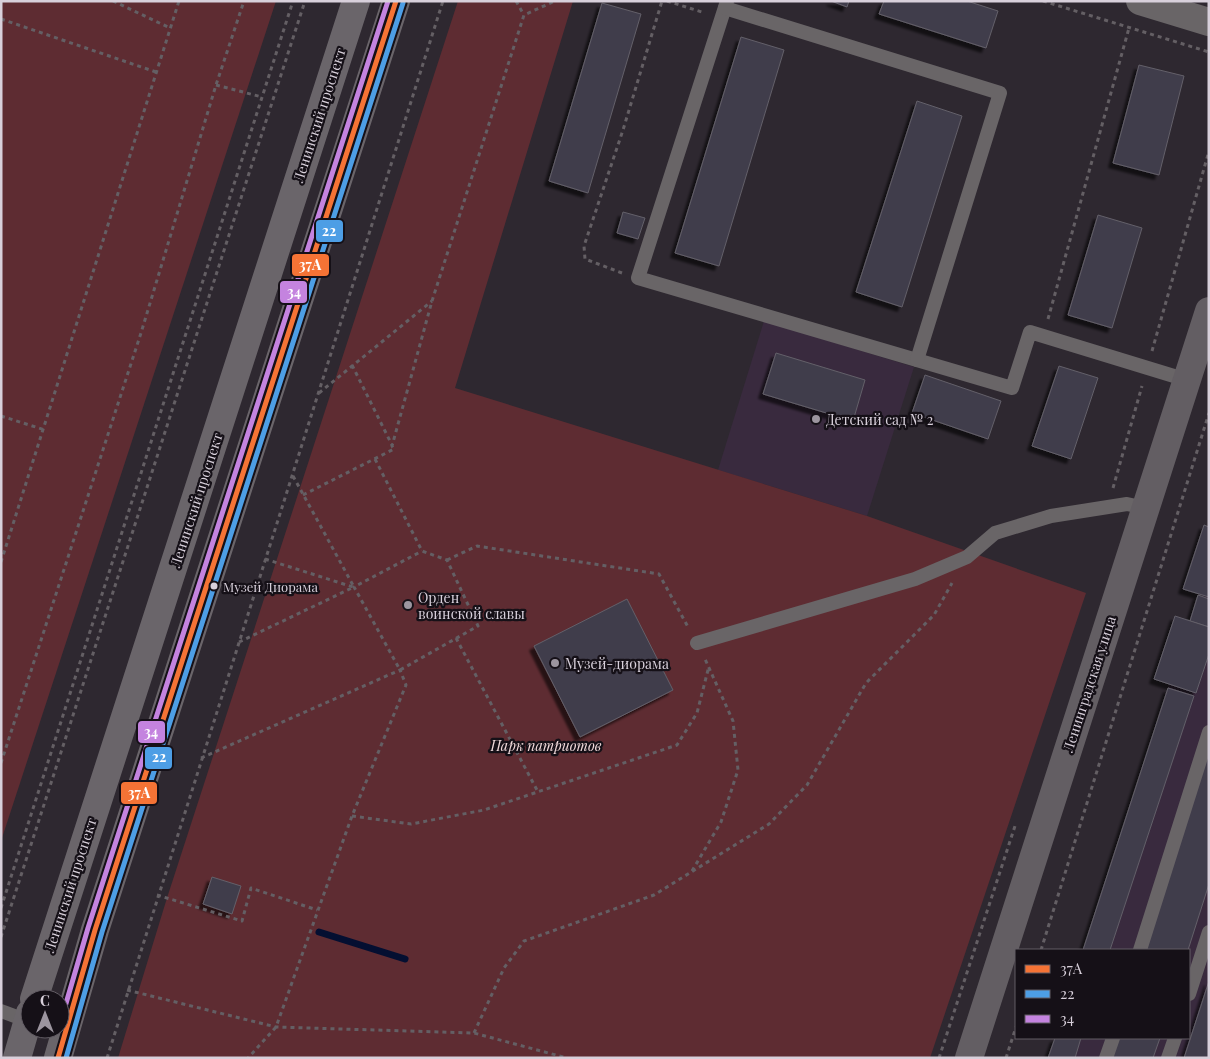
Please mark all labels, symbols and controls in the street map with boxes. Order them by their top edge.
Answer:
street label: Ленинский проспект [288,45,350,186]
line badge: 22 [315,219,344,243]
text: 22 [322,221,336,240]
line badge: 37А [291,253,330,277]
text: 37А [299,255,322,274]
line badge: 34 [279,280,308,304]
text: 34 [287,282,301,301]
place label: Детский сад № 2 [826,410,934,429]
marker: Детский сад № 2 [810,413,822,425]
street label: Ленинский проспект [165,430,227,571]
place label: Музей Диорама [223,578,318,595]
marker: Музей Диорама [209,581,219,591]
place label: Орден воинской славы [418,588,525,623]
marker: Орден воинской славы [402,599,414,611]
street label: Ленинградская улица [1058,614,1120,755]
place label: Музей-диорама [565,654,669,673]
marker: Музей-диорама [549,657,561,669]
line badge: 34 [137,720,166,744]
text: 34 [144,722,158,741]
park label: Парк патриотов [490,736,602,755]
line badge: 22 [144,746,173,770]
text: 22 [152,747,166,766]
line badge: 37А [120,781,158,805]
text: 37А [128,783,151,802]
street label: Ленинский проспект [39,815,101,956]
legend [1015,949,1190,1039]
text: 37А [1060,958,1083,978]
text: 22 [1060,983,1074,1003]
north arrow [20,989,70,1039]
text: С [40,991,50,1010]
text: 34 [1060,1008,1074,1028]

